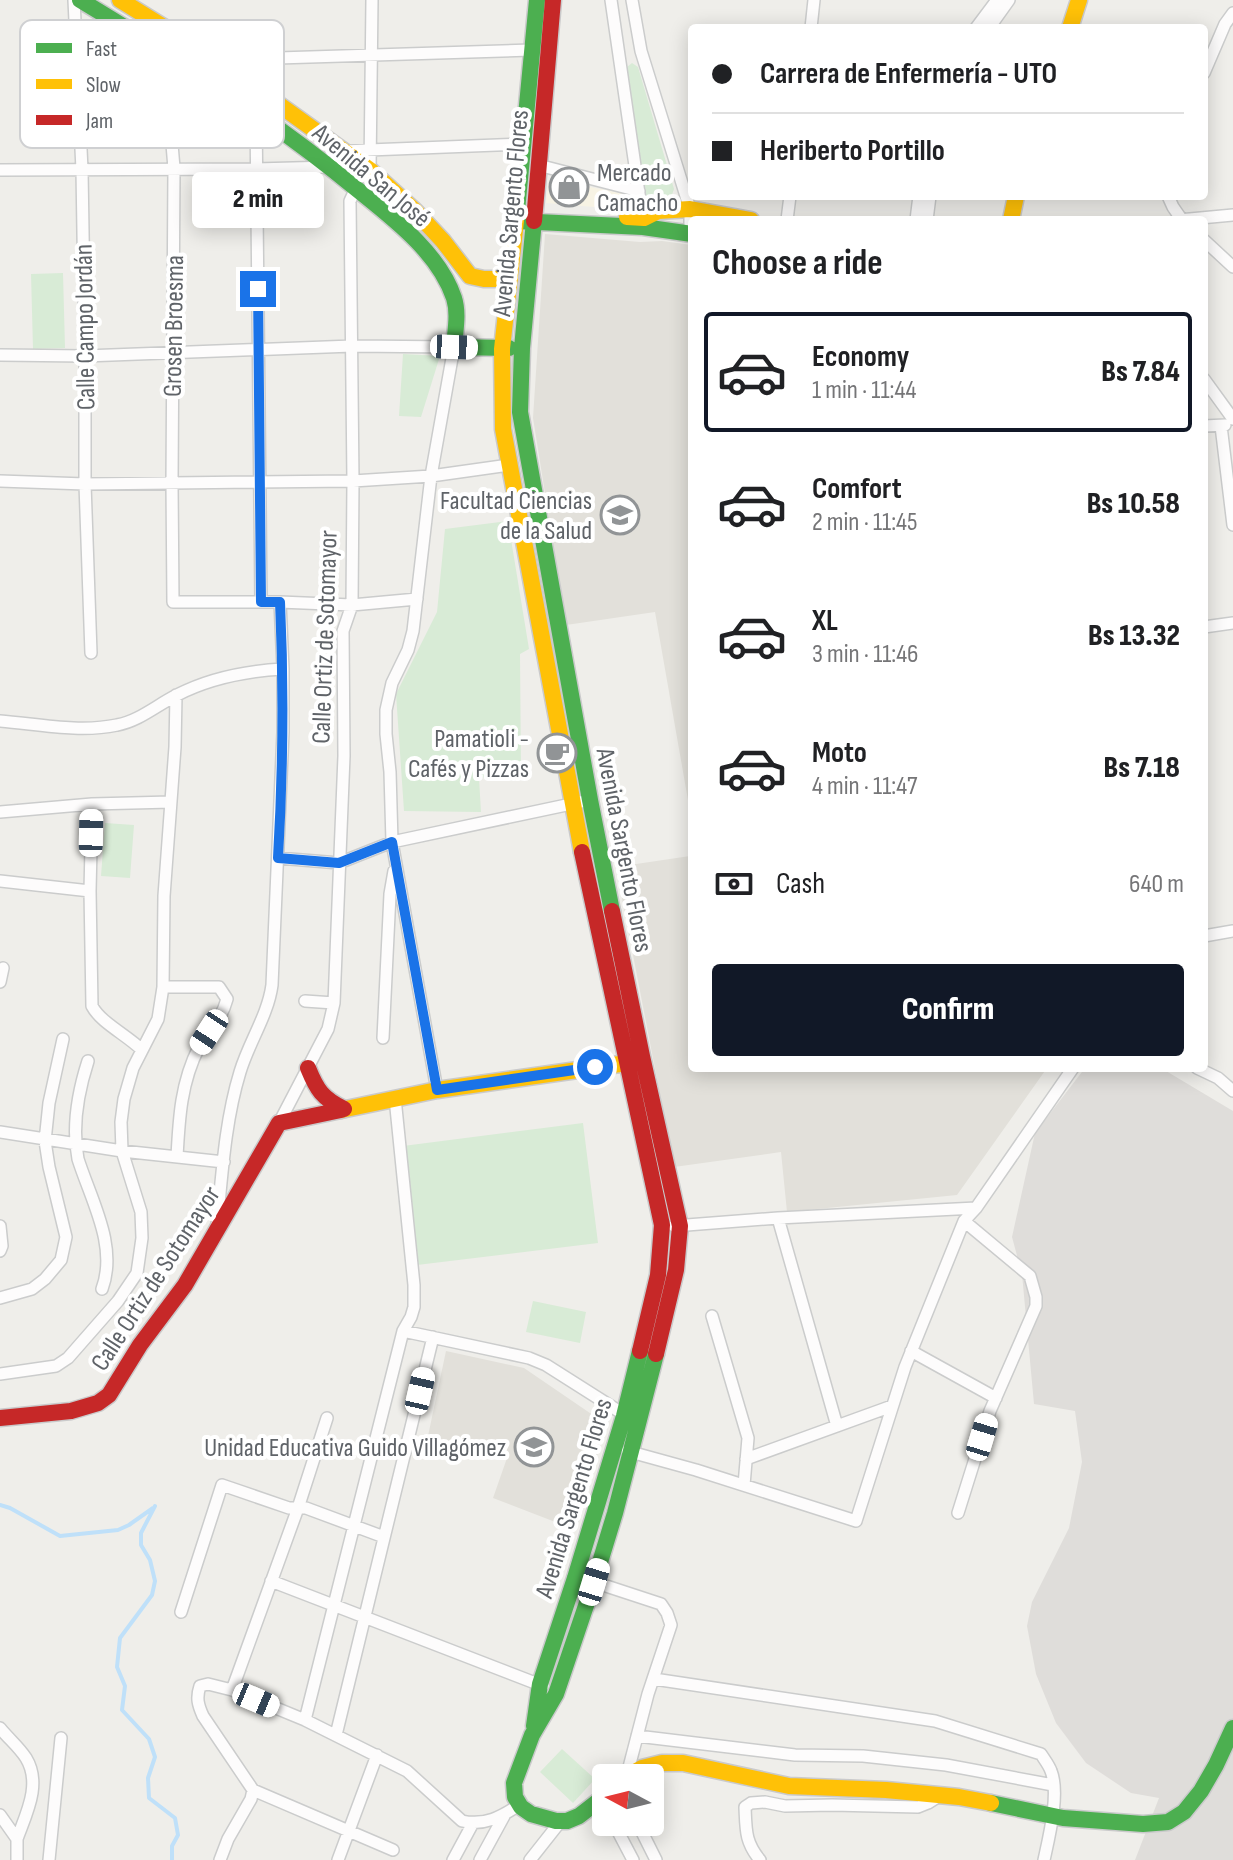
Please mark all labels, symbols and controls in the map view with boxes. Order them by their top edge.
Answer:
legend [20,20,284,148]
text: Fast [86,36,117,63]
text: Carrera de Enfermería - UTO [760,56,1057,92]
text: Slow [86,72,121,99]
text: Jam [85,108,113,135]
street label: Avenida Sargento Flores [487,109,536,319]
street label: Avenida San José [305,117,436,234]
text: Heriberto Portillo [760,133,945,169]
place label: Mercado Camacho [597,158,678,219]
shop icon: Mercado Camacho [548,166,590,208]
callout: 2 min [192,173,324,229]
text: 2 min [233,184,283,215]
text: Choose a ride [712,242,883,285]
street label: Calle Campo Jordán [69,244,102,410]
street label: Grosen Broesma [158,255,191,397]
route end [240,271,276,307]
car [430,334,478,360]
icon: car [716,336,788,408]
text: Economy [812,339,909,375]
text: Bs 7.84 [1101,354,1180,390]
text: 1 min · 11:44 [812,375,916,406]
icon: car [716,468,788,540]
text: Comfort [812,471,902,507]
place label: Facultad Ciencias de la Salud [440,486,592,547]
text: Bs 10.58 [1087,486,1180,522]
school or university icon: Facultad Ciencias de la Salud [599,494,641,536]
text: 2 min · 11:45 [812,507,917,538]
street label: Calle Ortiz de Sotomayor [306,529,345,744]
icon: car [716,600,788,672]
text: XL [812,603,838,639]
text: Bs 13.32 [1088,618,1180,654]
text: 3 min · 11:46 [812,639,919,670]
place label: Pamatioli - Cafés y Pizzas [408,724,529,785]
cafe icon: Pamatioli - Cafés y Pizzas [536,732,578,774]
icon: car [716,732,788,804]
text: Moto [812,735,867,771]
street label: Avenida Sargento Flores [588,745,658,955]
text: Bs 7.18 [1104,750,1180,786]
text: 4 min · 11:47 [812,771,917,802]
car [79,809,103,857]
icon: cash [712,862,756,906]
text: Cash [776,866,825,902]
text: 640 m [1129,869,1184,900]
button: Confirm [712,964,1184,1056]
car [186,1005,232,1059]
route start [577,1049,613,1085]
street label: Calle Ortiz de Sotomayor [85,1180,228,1377]
car [403,1365,437,1417]
street label: Avenida Sargento Flores [529,1395,620,1603]
car [964,1411,1000,1463]
school or university icon: Unidad Educativa Guido Villagómez [513,1426,555,1468]
place label: Unidad Educativa Guido Villagómez [204,1433,506,1464]
car [576,1556,612,1608]
car [229,1680,283,1720]
north arrow [592,1764,664,1836]
map controls [592,1764,664,1836]

